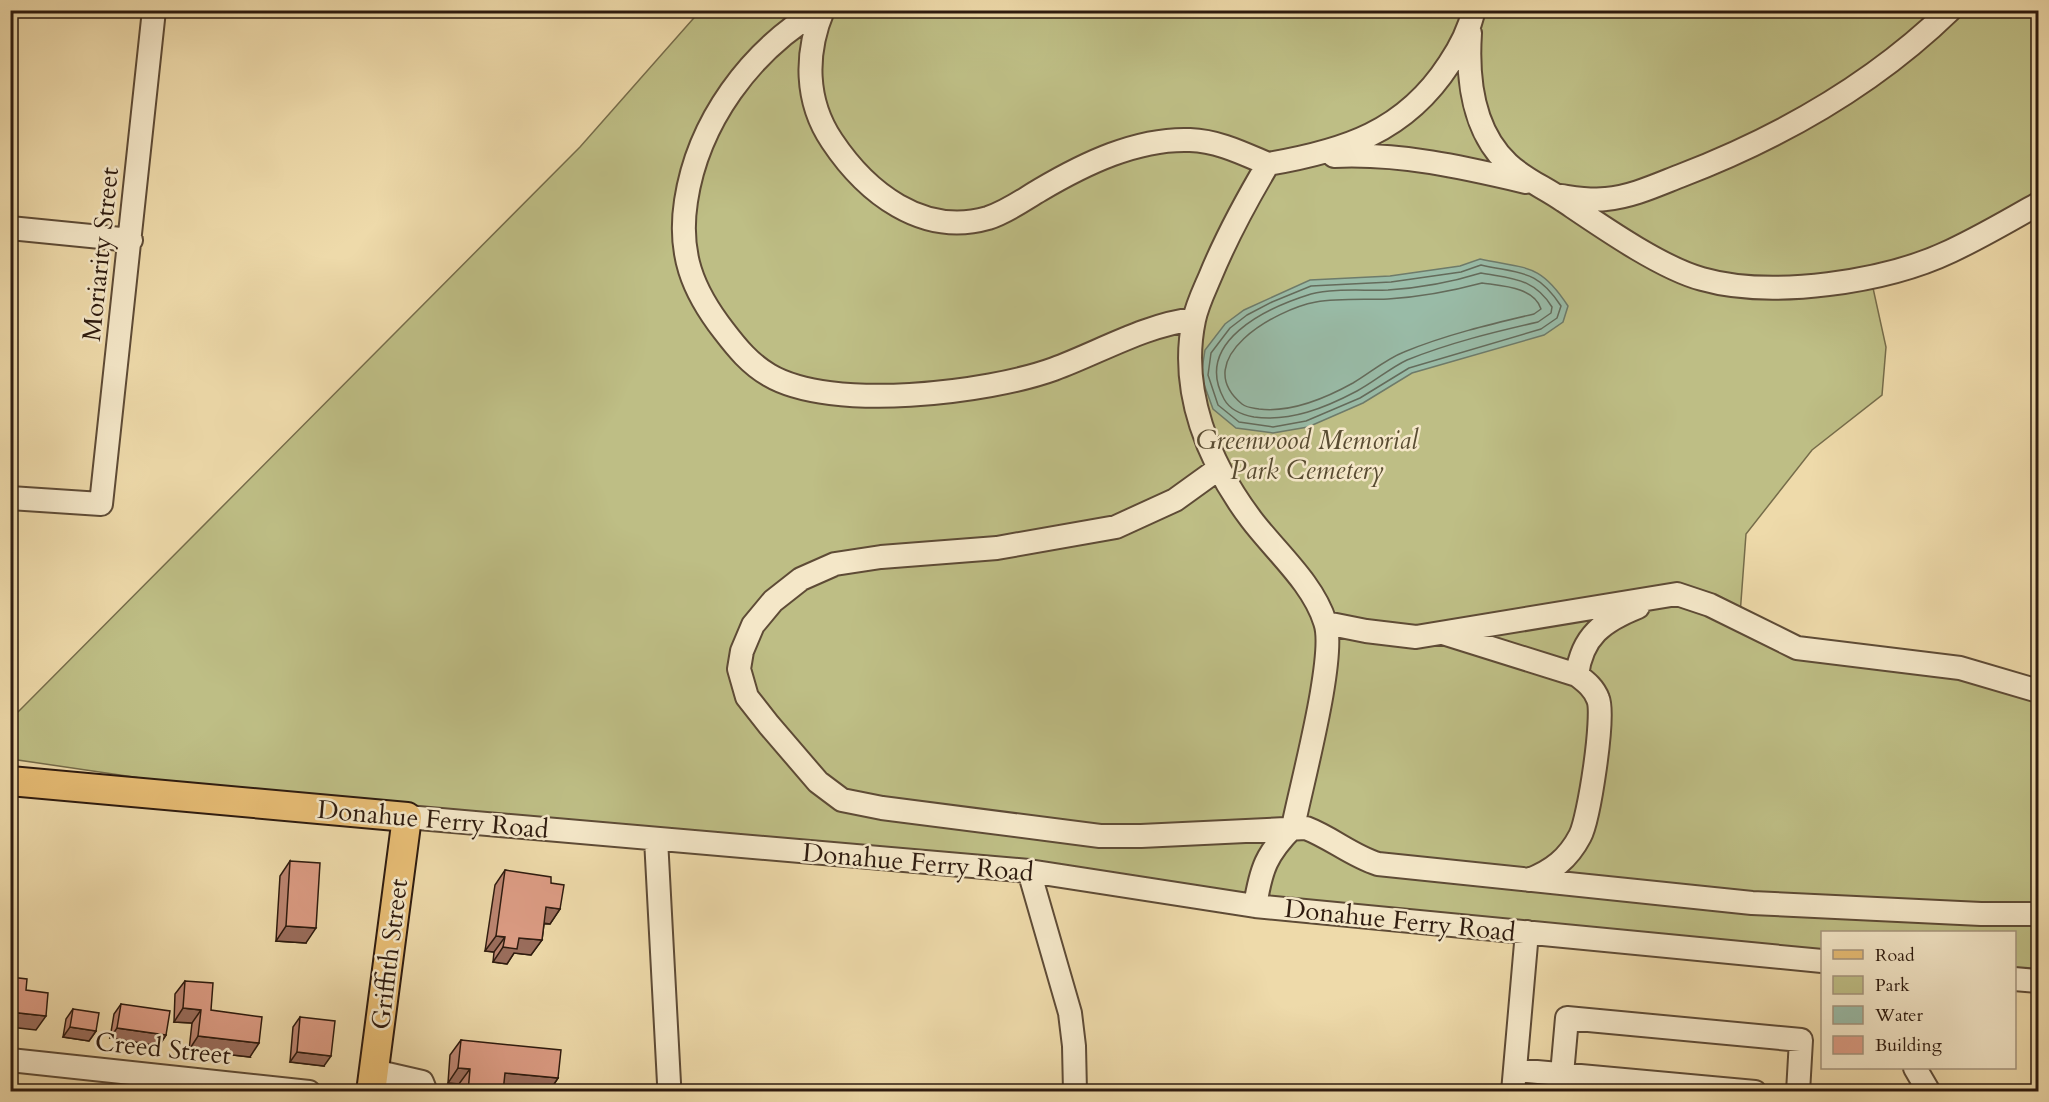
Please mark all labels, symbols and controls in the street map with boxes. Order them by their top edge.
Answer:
street label: Moriarity Street [74,165,127,343]
park label: Greenwood Memorial Park Cemetery [1196,423,1419,488]
street label: Donahue Ferry Road [316,792,550,847]
street label: Donahue Ferry Road [801,835,1035,890]
street label: Griffith Street [363,877,416,1032]
street label: Donahue Ferry Road [1283,891,1517,950]
legend [1821,931,2016,1069]
text: Road [1875,943,1915,968]
text: Park [1875,973,1910,998]
text: Water [1874,1003,1924,1028]
street label: Creed Street [93,1024,233,1073]
text: Building [1875,1033,1943,1058]

